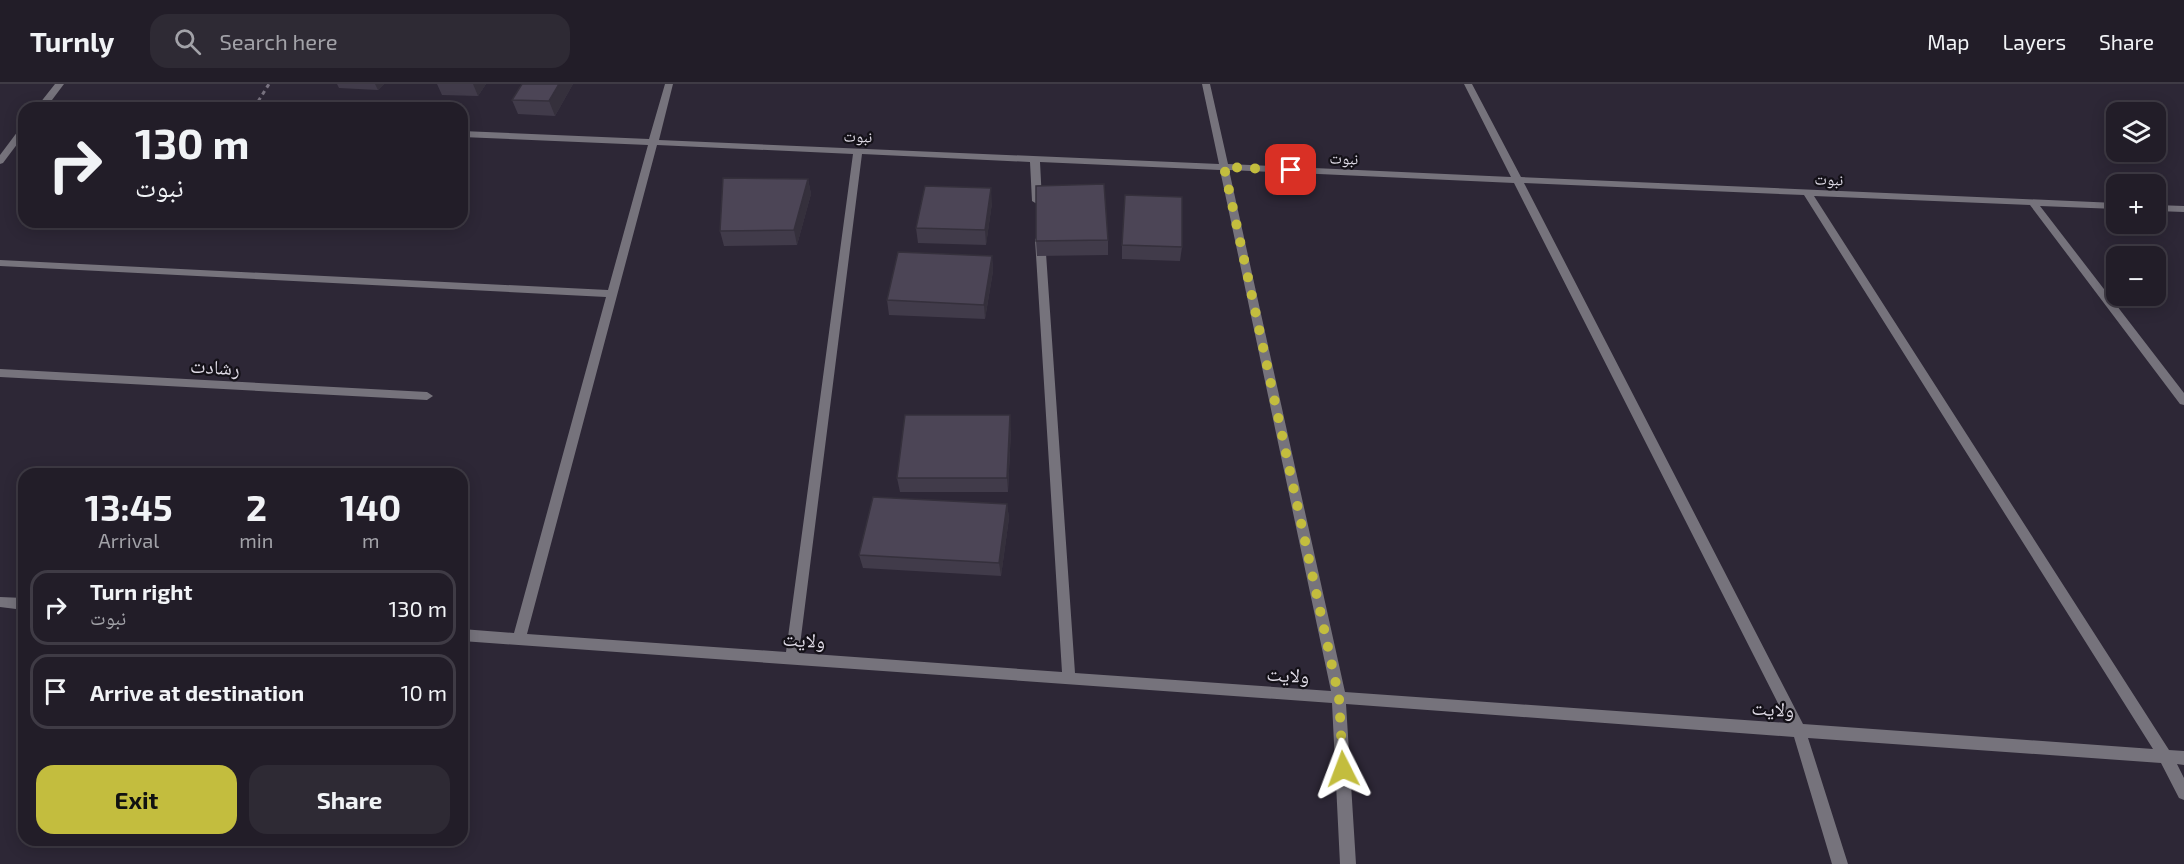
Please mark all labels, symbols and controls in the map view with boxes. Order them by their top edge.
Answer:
search box [150,14,570,68]
text: Turnly [30,24,114,58]
icon: search [171,25,204,58]
text: Search here [219,28,338,54]
text: Map [1927,29,1969,54]
text: Layers [2002,29,2066,54]
text: Share [2099,29,2154,54]
map controls [2106,102,2166,306]
button: layers [2106,102,2166,162]
text: 130 m [135,117,250,167]
icon: right [36,126,114,204]
street label: نبوت [843,126,873,146]
pin [1265,144,1316,195]
street label: نبوت [1329,148,1359,168]
icon: arrive [1274,153,1307,186]
street label: نبوت [1814,169,1844,189]
text: نبوت [135,170,184,202]
button: + [2106,174,2166,234]
button: − [2106,246,2166,306]
street label: رشادت [190,353,240,379]
text: 13:45 [85,485,173,528]
text: 2 [246,485,267,528]
text: 140 [340,485,401,528]
text: Arrival [98,528,159,552]
text: min [239,528,273,552]
text: m [362,528,379,552]
text: Turn right [90,578,192,604]
icon: right [39,591,72,624]
text: 130 m [389,595,447,621]
text: نبوت [90,605,126,629]
street label: ولایت [782,626,826,653]
street label: ولایت [1266,661,1310,688]
icon: arrive [39,675,72,708]
text: Arrive at destination [90,679,304,705]
text: 10 m [401,679,447,705]
street label: ولایت [1751,695,1795,722]
position arrow [1311,737,1375,801]
button: Exit [36,765,237,834]
button: Share [249,765,450,834]

